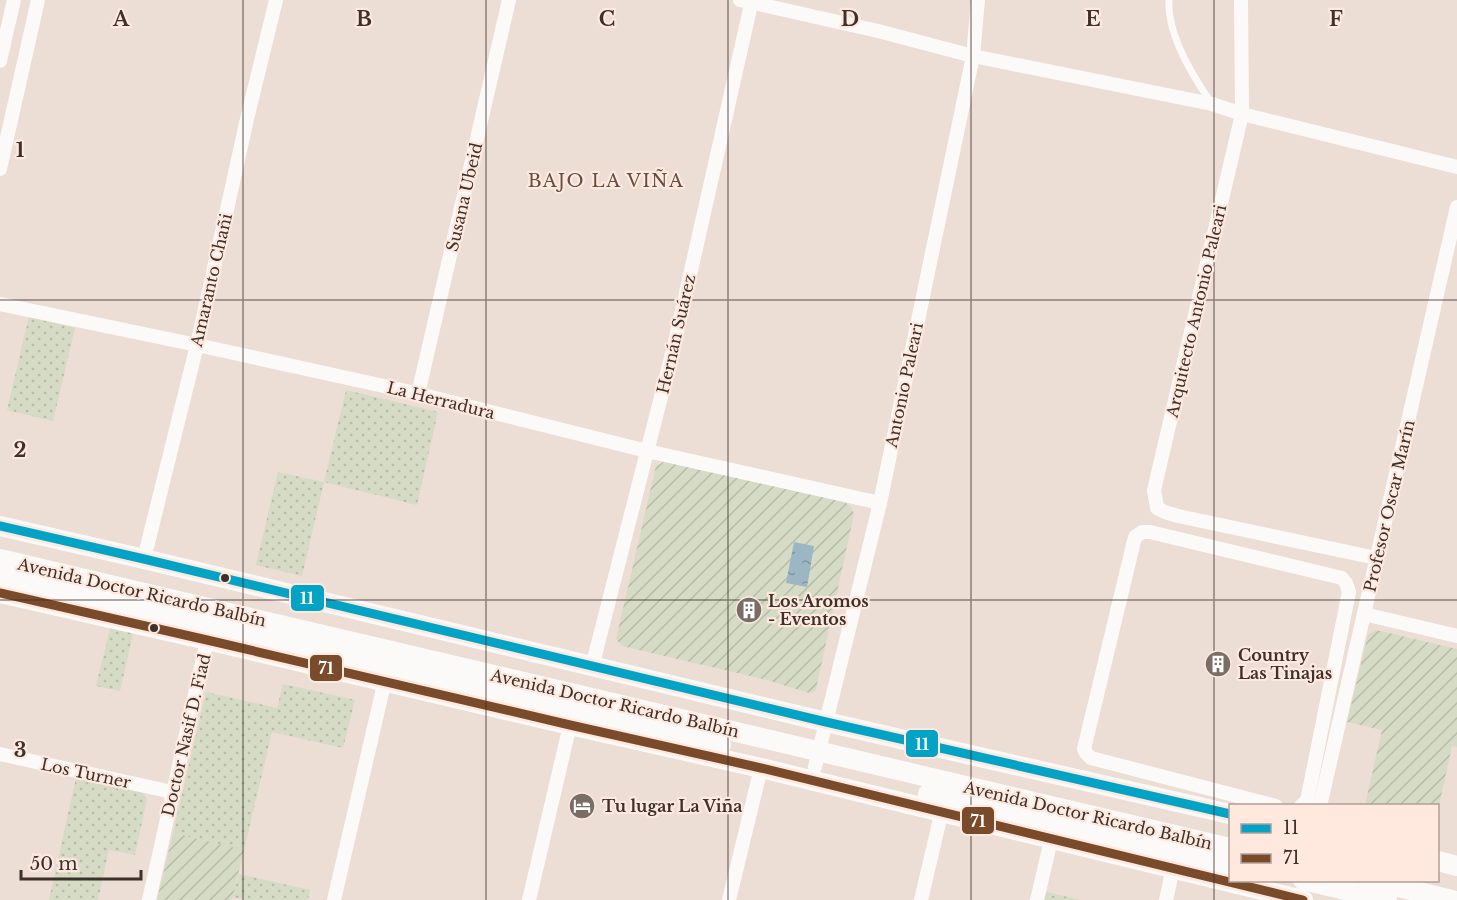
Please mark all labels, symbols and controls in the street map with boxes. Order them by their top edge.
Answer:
text: A [112,7,130,31]
text: B [356,7,372,31]
text: C [599,7,615,31]
text: D [841,7,859,31]
text: E [1085,7,1101,31]
text: F [1329,7,1343,31]
text: 1 [16,138,25,162]
street label: Susana Ubeid [442,140,486,253]
district label: BAJO LA VIÑA [528,168,684,192]
street label: Arquitecto Antonio Paleari [1161,202,1230,420]
street label: Amaranto Chañi [186,211,236,350]
street label: Hernán Suárez [653,272,700,396]
street label: Antonio Paleari [881,320,927,450]
street label: La Herradura [385,377,497,423]
street label: Profesor Oscar Marín [1359,418,1419,594]
text: 2 [13,438,27,462]
street label: Avenida Doctor Ricardo Balbín [15,553,268,630]
unlabelled marker [219,572,231,584]
line badge: 11 [290,584,325,612]
text: 11 [300,588,314,608]
place label: Los Aromos - Eventos [768,591,869,629]
building icon: Los Aromos - Eventos [734,595,764,625]
unlabelled marker [148,622,160,634]
place label: Country Las Tinajas [1238,645,1332,683]
building icon: Country Las Tinajas [1203,649,1233,679]
street label: Doctor Nasif D. Fiad [158,651,215,818]
line badge: 71 [309,654,343,682]
text: 71 [318,658,334,678]
street label: Avenida Doctor Ricardo Balbín [488,664,741,741]
line badge: 11 [905,729,939,758]
text: 11 [915,734,929,754]
text: 3 [14,738,26,762]
street label: Los Turner [39,754,133,792]
street label: Avenida Doctor Ricardo Balbín [961,776,1214,853]
hotel icon: Tu lugar La Viña [567,791,597,821]
place label: Tu lugar La Viña [602,796,742,816]
legend [1229,804,1439,882]
line badge: 71 [961,806,995,835]
text: 71 [970,811,986,831]
text: 11 [1283,817,1299,839]
scale bar [21,843,141,881]
text: 71 [1283,847,1300,869]
text: 50 m [30,853,78,875]

